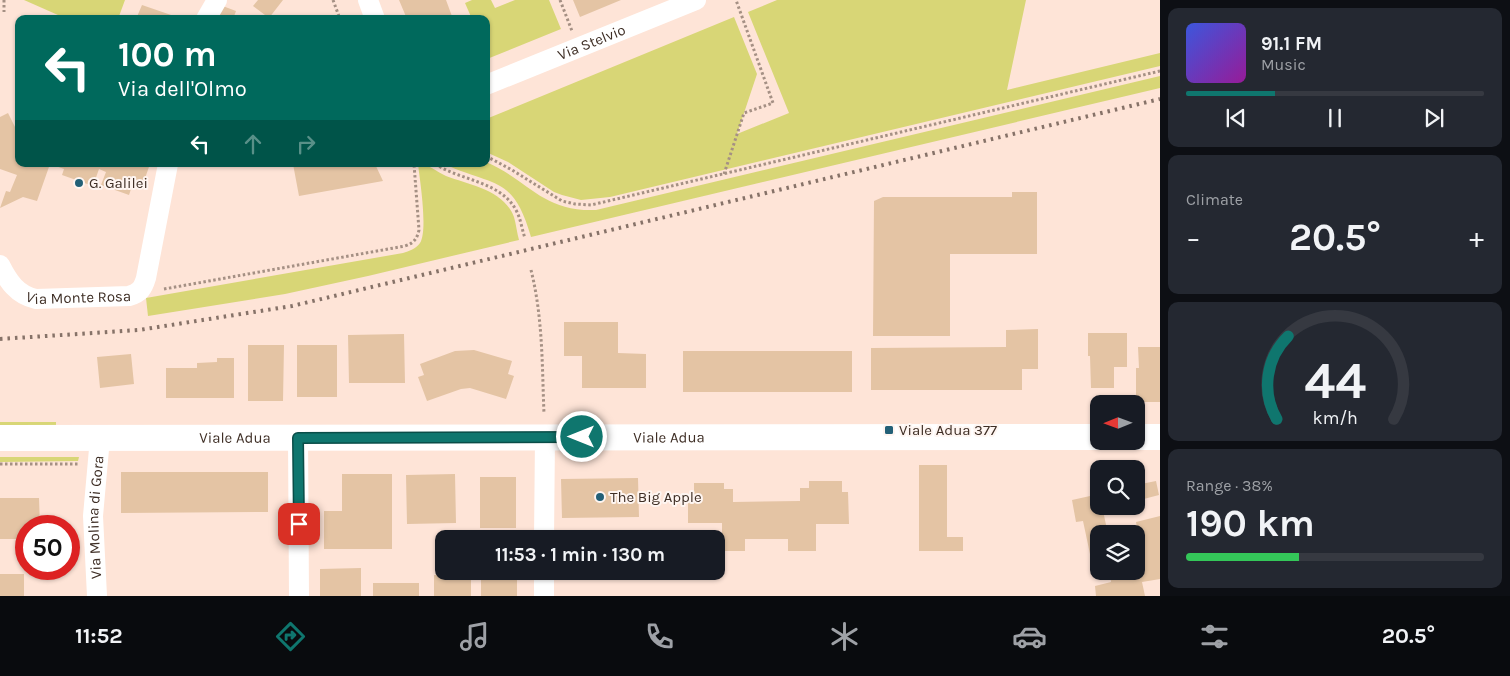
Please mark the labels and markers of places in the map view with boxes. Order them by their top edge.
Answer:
place label: G. Galilei [89,174,148,192]
marker: G. Galilei [73,177,85,189]
place label: Viale Adua 377 [899,421,997,439]
marker: Viale Adua 377 [883,424,895,436]
place label: The Big Apple [610,488,702,506]
marker: The Big Apple [594,491,606,503]
pin [278,503,320,545]

